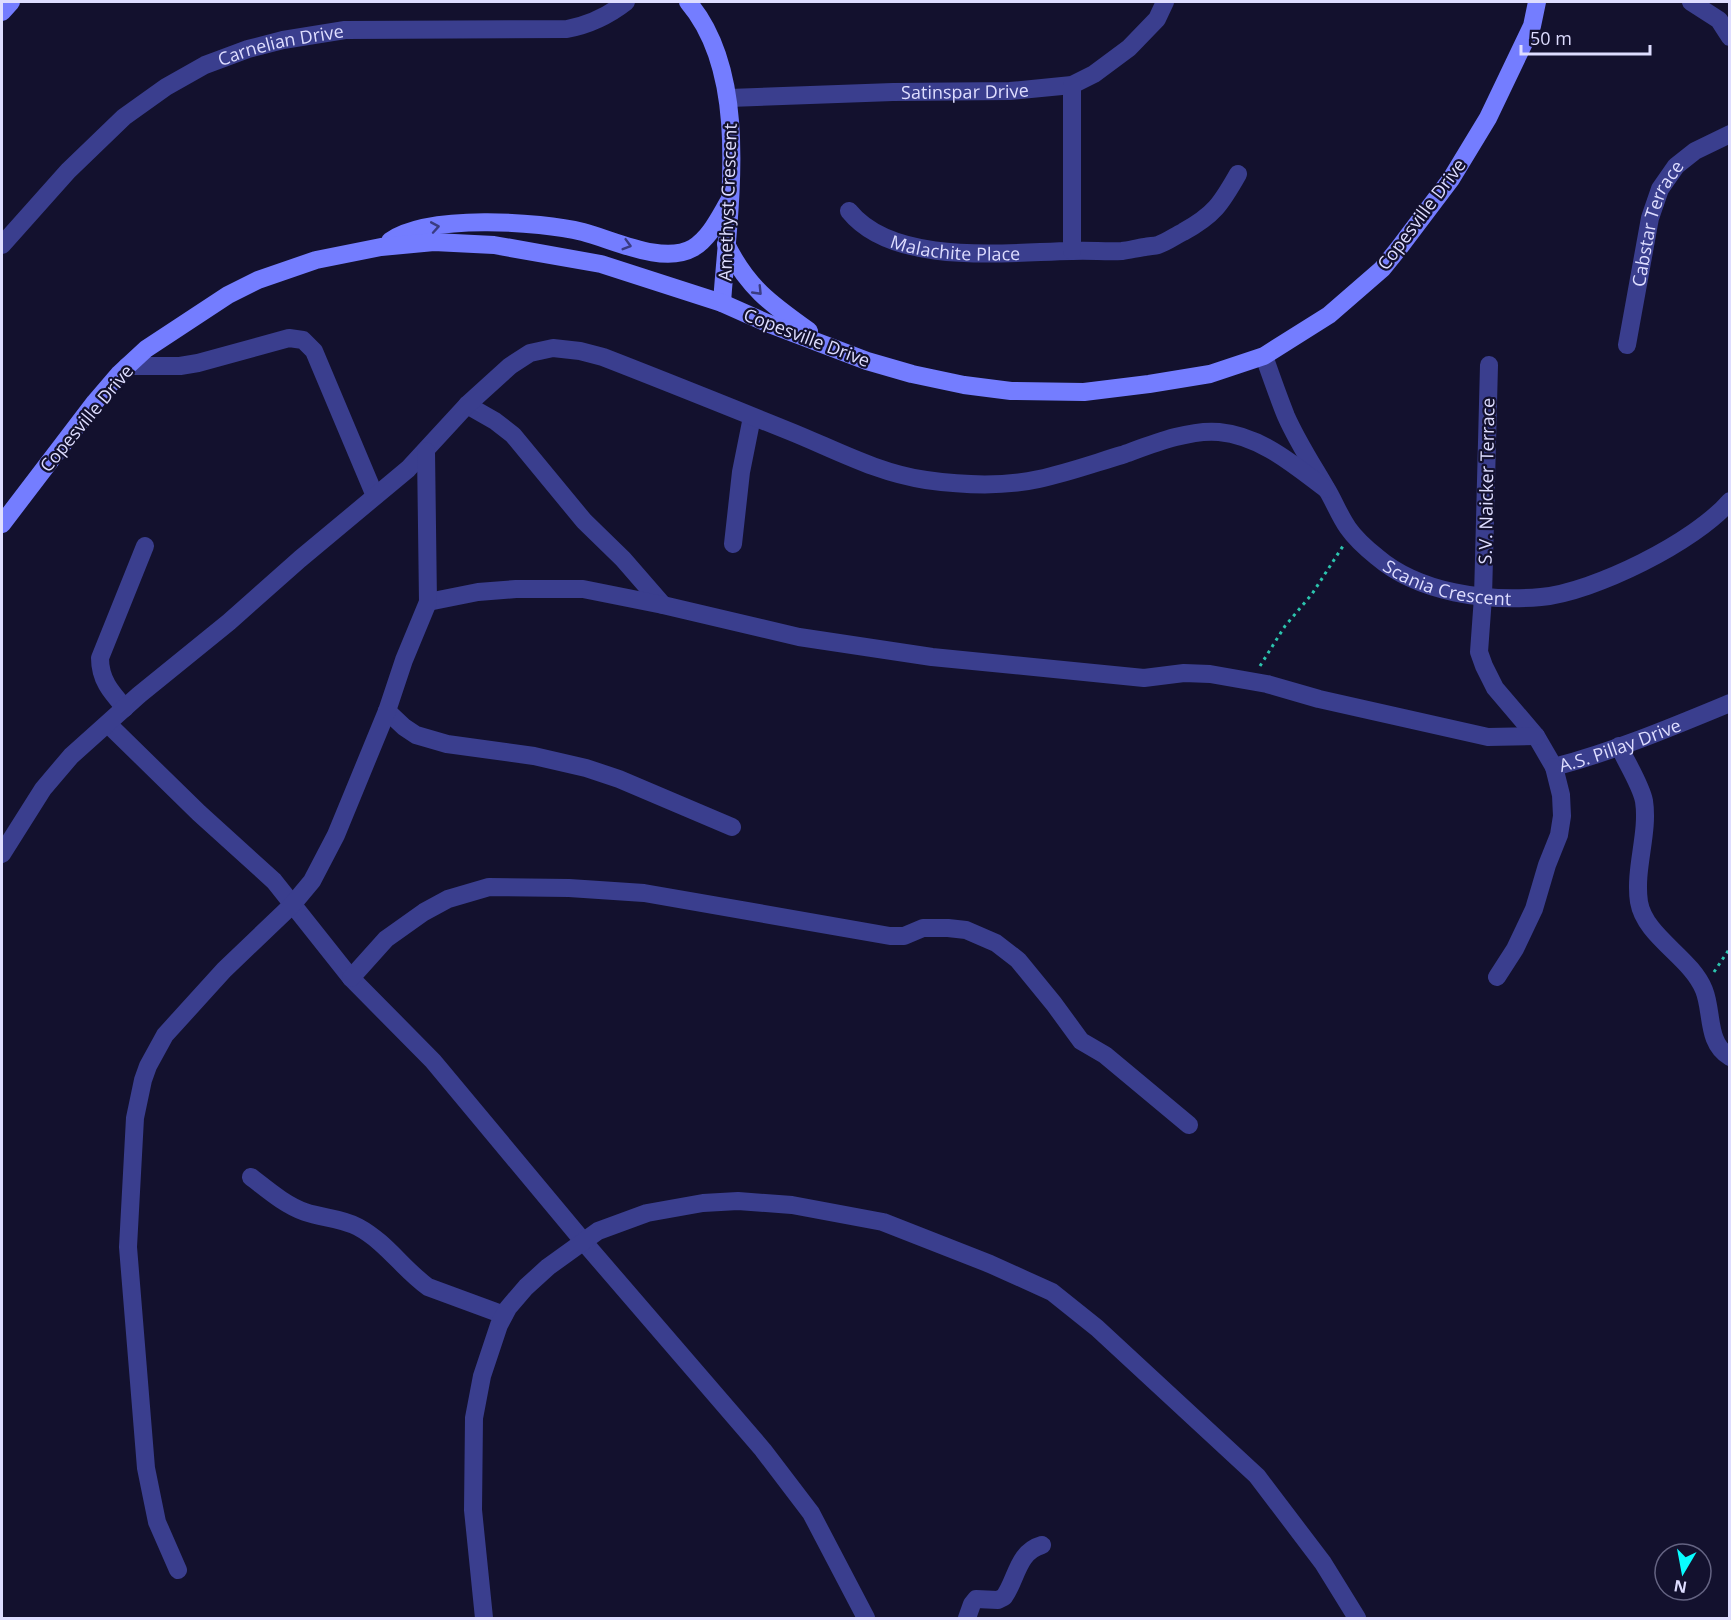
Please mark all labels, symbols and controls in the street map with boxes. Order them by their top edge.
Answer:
street label: Carnelian Drive [214,18,345,71]
scale bar [1521,18,1650,56]
text: 50 m [1530,26,1572,50]
street label: Satinspar Drive [901,77,1030,104]
street label: Amethyst Crescent [712,123,742,281]
street label: Copesville Drive [1371,154,1471,274]
street label: Cabstar Terrace [1626,155,1689,289]
one-way arrow [430,221,439,233]
street label: Malachite Place [887,229,1021,266]
one-way arrow [621,238,632,250]
one-way arrow [751,285,762,295]
street label: Copesville Drive [740,302,874,372]
street label: Copesville Drive [34,359,138,477]
street label: S.V. Naicker Terrace [1473,398,1499,564]
street label: Scania Crescent [1379,554,1511,610]
street label: A.S. Pillay Drive [1556,712,1684,777]
north arrow [1653,1542,1713,1602]
text: N [1672,1575,1689,1599]

